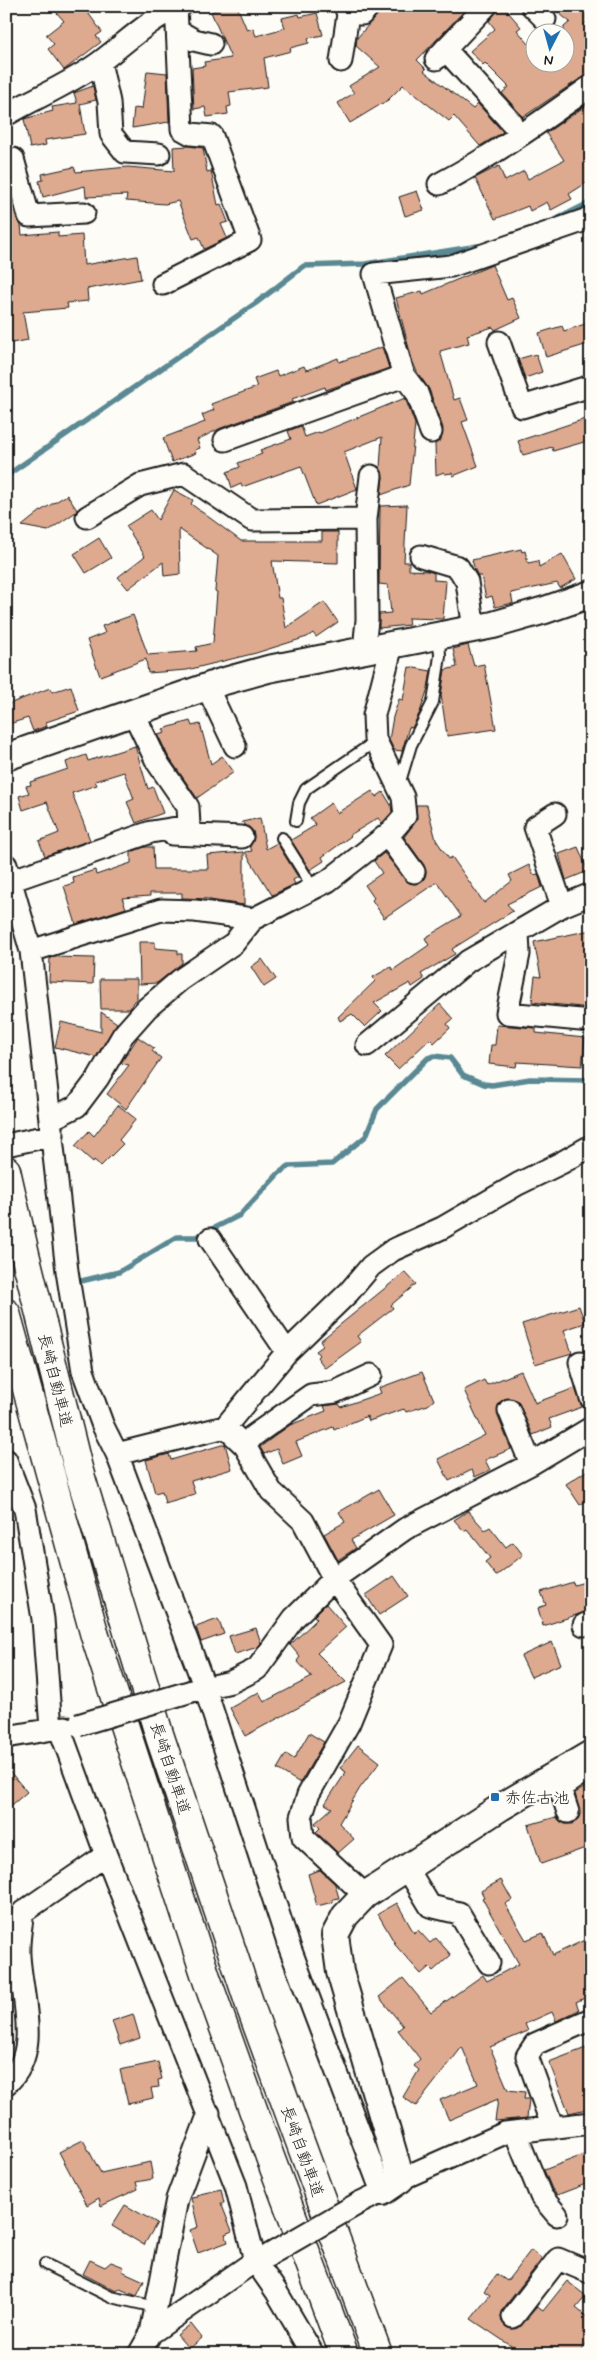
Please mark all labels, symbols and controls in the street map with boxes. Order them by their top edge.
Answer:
north arrow [524,22,574,72]
text: N [543,50,554,69]
street label: 長崎自動車道 [33,1331,76,1429]
street label: 長崎自動車道 [145,1720,194,1817]
place label: 赤佐古池 [505,1788,569,1809]
marker: 赤佐古池 [489,1791,501,1803]
street label: 長崎自動車道 [275,2103,328,2200]

